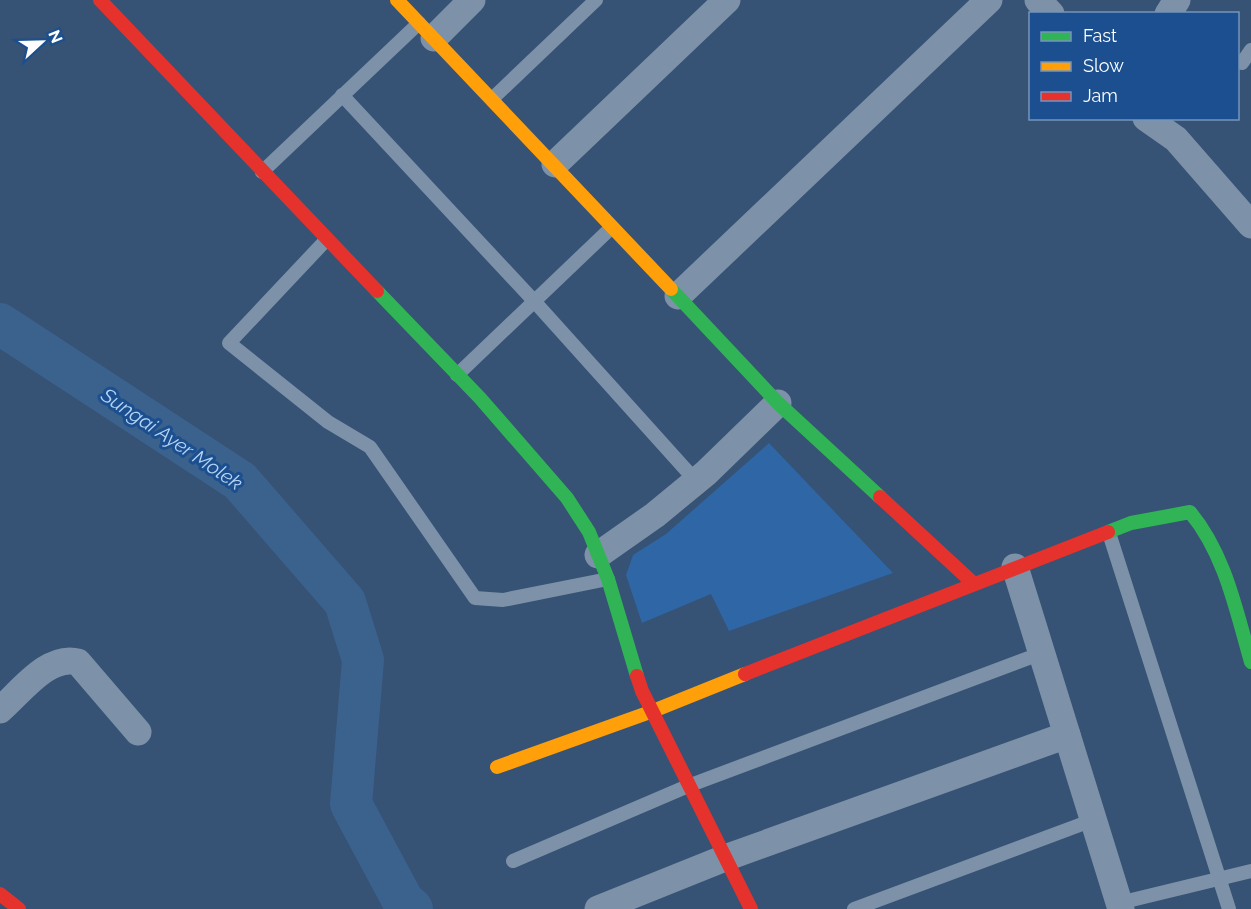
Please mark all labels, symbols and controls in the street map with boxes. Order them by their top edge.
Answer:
north arrow [12,12,72,72]
legend [1029,12,1239,120]
text: Fast [1083,25,1117,46]
text: N [44,27,67,46]
text: Slow [1083,55,1124,76]
text: Jam [1083,85,1118,106]
water label: Sungai Ayer Molek [96,382,248,495]

